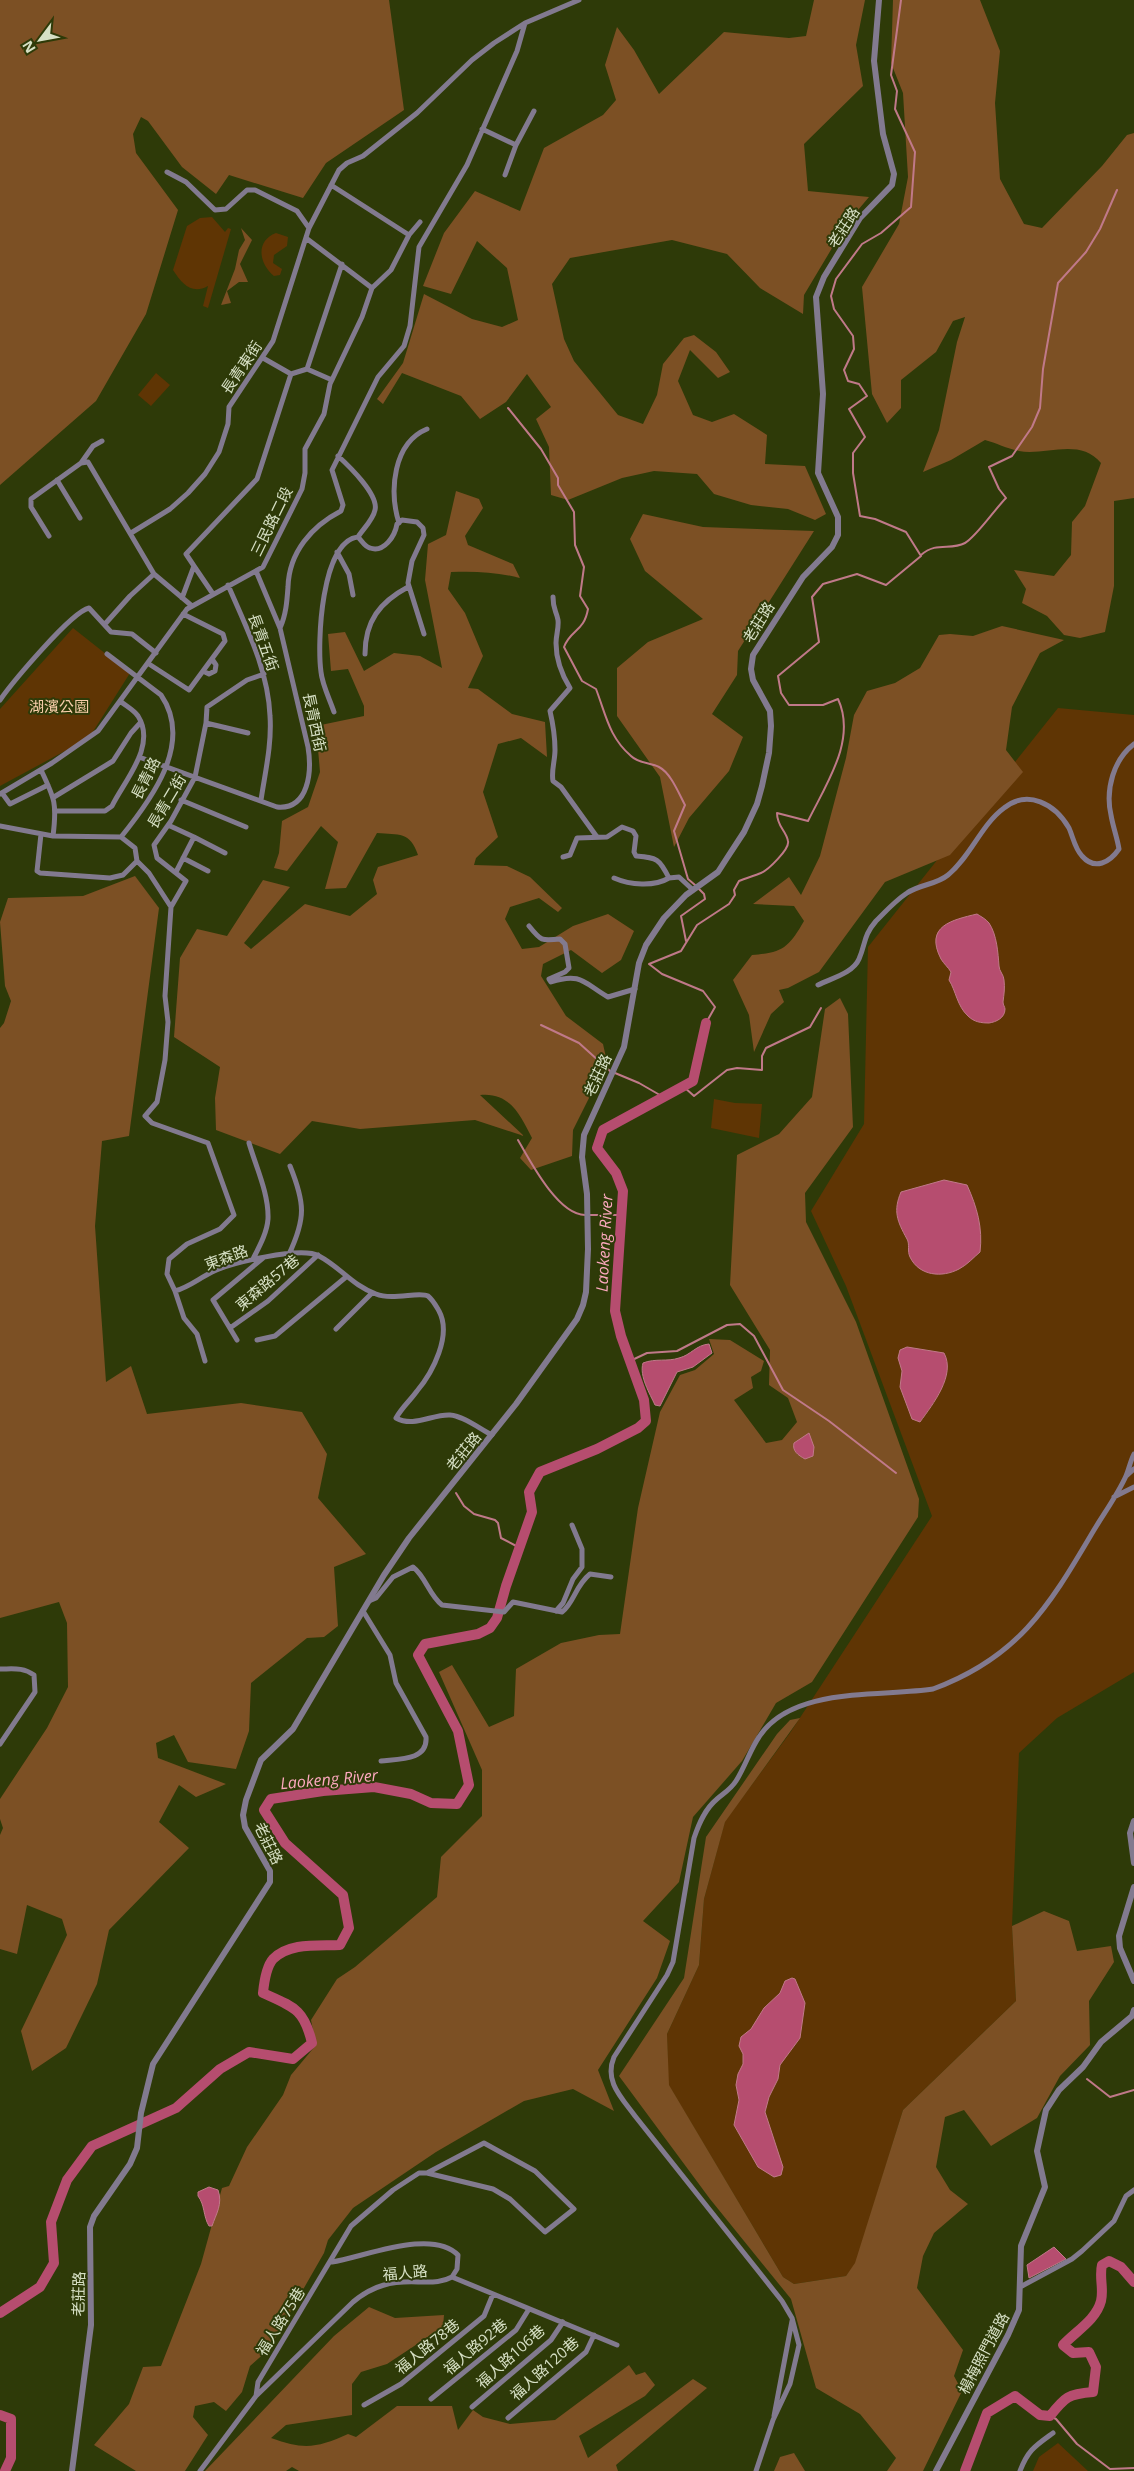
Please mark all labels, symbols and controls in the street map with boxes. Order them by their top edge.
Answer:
north arrow [15,15,65,65]
text: N [17,37,40,57]
street label: 老莊路 [822,203,864,251]
street label: 長青東街 [216,337,266,397]
street label: 三民路二段 [246,483,296,559]
street label: 老莊路 [738,598,778,646]
street label: 長青五街 [244,610,284,674]
street label: 長青西街 [299,691,331,753]
park label: 湖濱公園 [29,696,89,716]
street label: 長青路 [126,753,164,803]
street label: 長青二街 [142,770,190,832]
street label: 老莊路 [578,1050,616,1100]
water label: Laokeng River [590,1193,618,1293]
street label: 東森路 [201,1240,251,1274]
street label: 東森路57巷 [231,1250,303,1314]
street label: 老莊路 [441,1427,485,1475]
water label: Laokeng River [279,1764,379,1794]
street label: 老莊路 [250,1818,288,1868]
street label: 福人路 [382,2260,428,2284]
street label: 老莊路 [68,2271,88,2317]
street label: 福人路75巷 [251,2283,309,2359]
street label: 楊梅照門道路 [953,2309,1013,2397]
street label: 福人路78巷 [391,2314,463,2378]
street label: 福人路92巷 [439,2314,511,2378]
street label: 福人路106巷 [471,2320,549,2392]
street label: 福人路120巷 [505,2332,583,2404]

